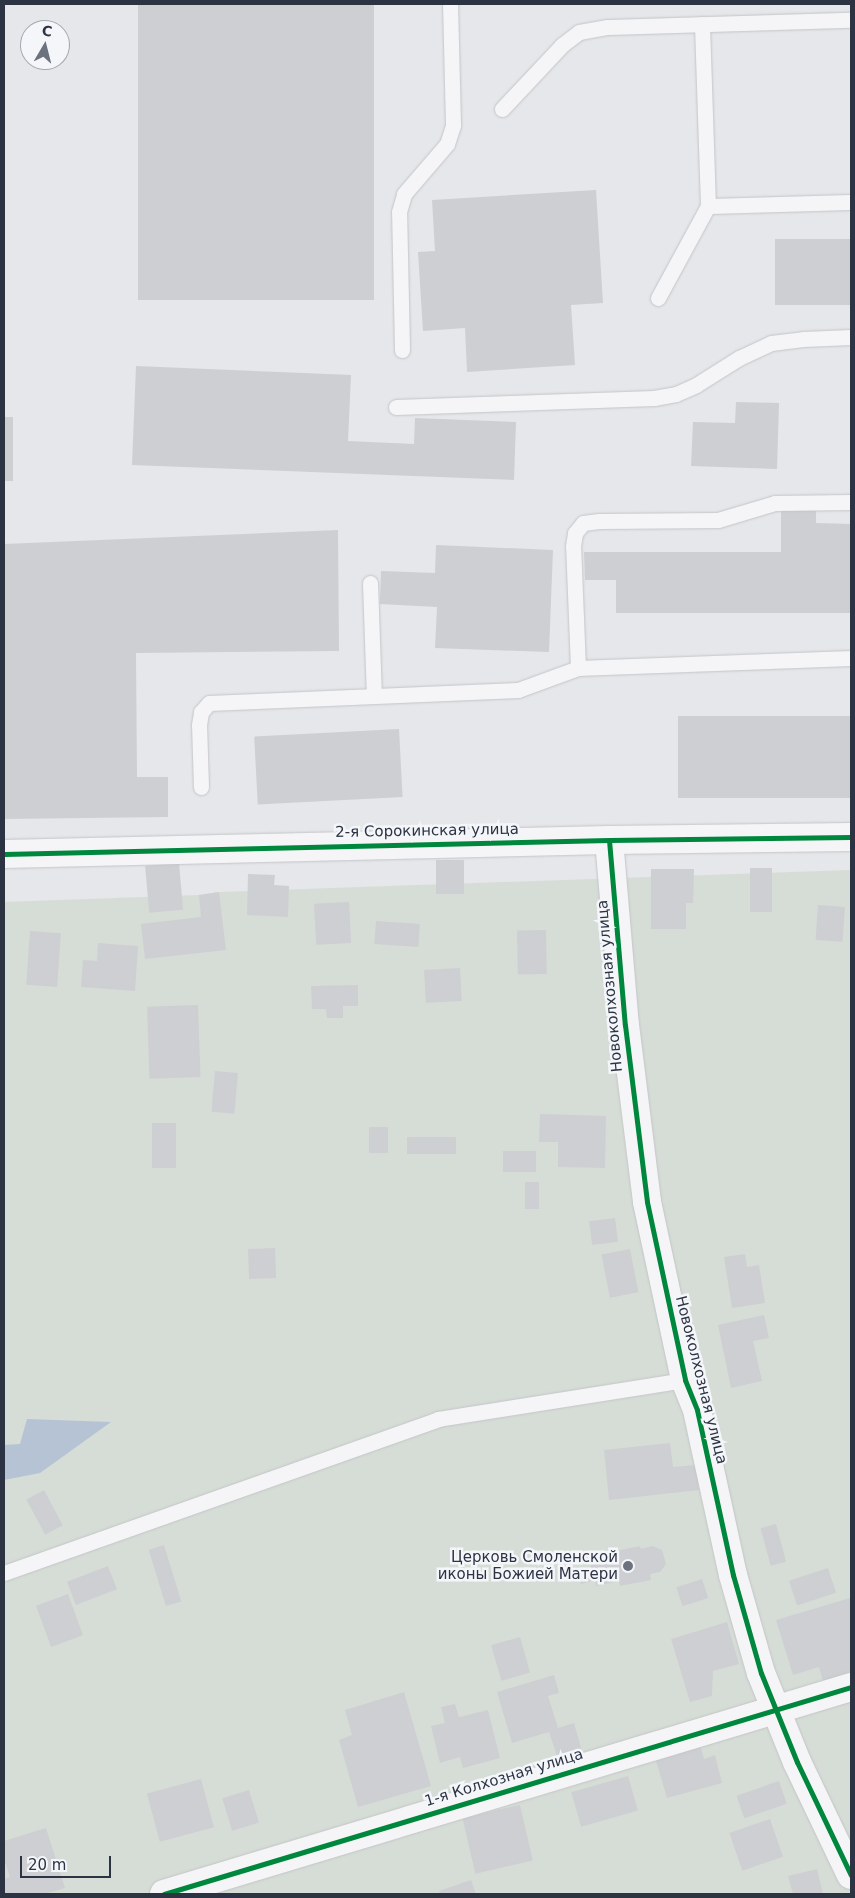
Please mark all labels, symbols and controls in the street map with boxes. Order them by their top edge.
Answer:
north arrow [20,20,70,70]
text: С [41,22,53,40]
street label: 2-я Сорокинская улица [335,820,519,842]
street label: Новоколхозная улица [594,899,626,1073]
street label: Новоколхозная улица [671,1294,731,1466]
place label: Церковь Смоленской иконы Божией Матери [438,1548,618,1583]
marker: Церковь Смоленской иконы Божией Матери [622,1560,634,1572]
street label: 1-я Колхозная улица [423,1745,585,1811]
scale bar [22,1846,114,1878]
text: 20 m [28,1856,66,1874]

